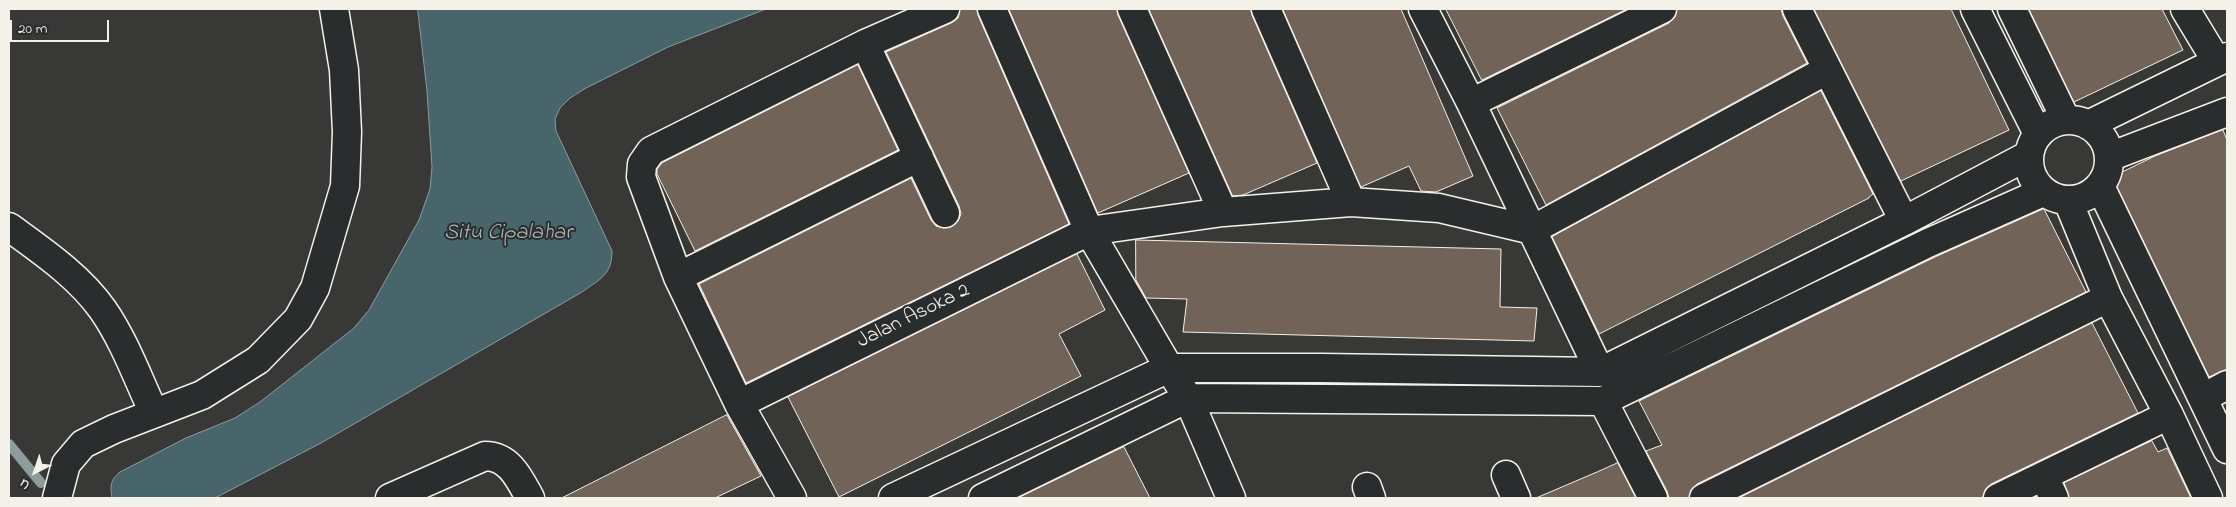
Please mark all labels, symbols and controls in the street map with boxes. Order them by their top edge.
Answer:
scale bar [12,10,111,42]
text: 20 m [18,18,47,40]
water label: Situ Cipalahar [444,221,572,247]
street label: Jalan Asoka 2 [854,279,974,355]
north arrow [10,447,60,497]
text: U [15,473,35,495]

